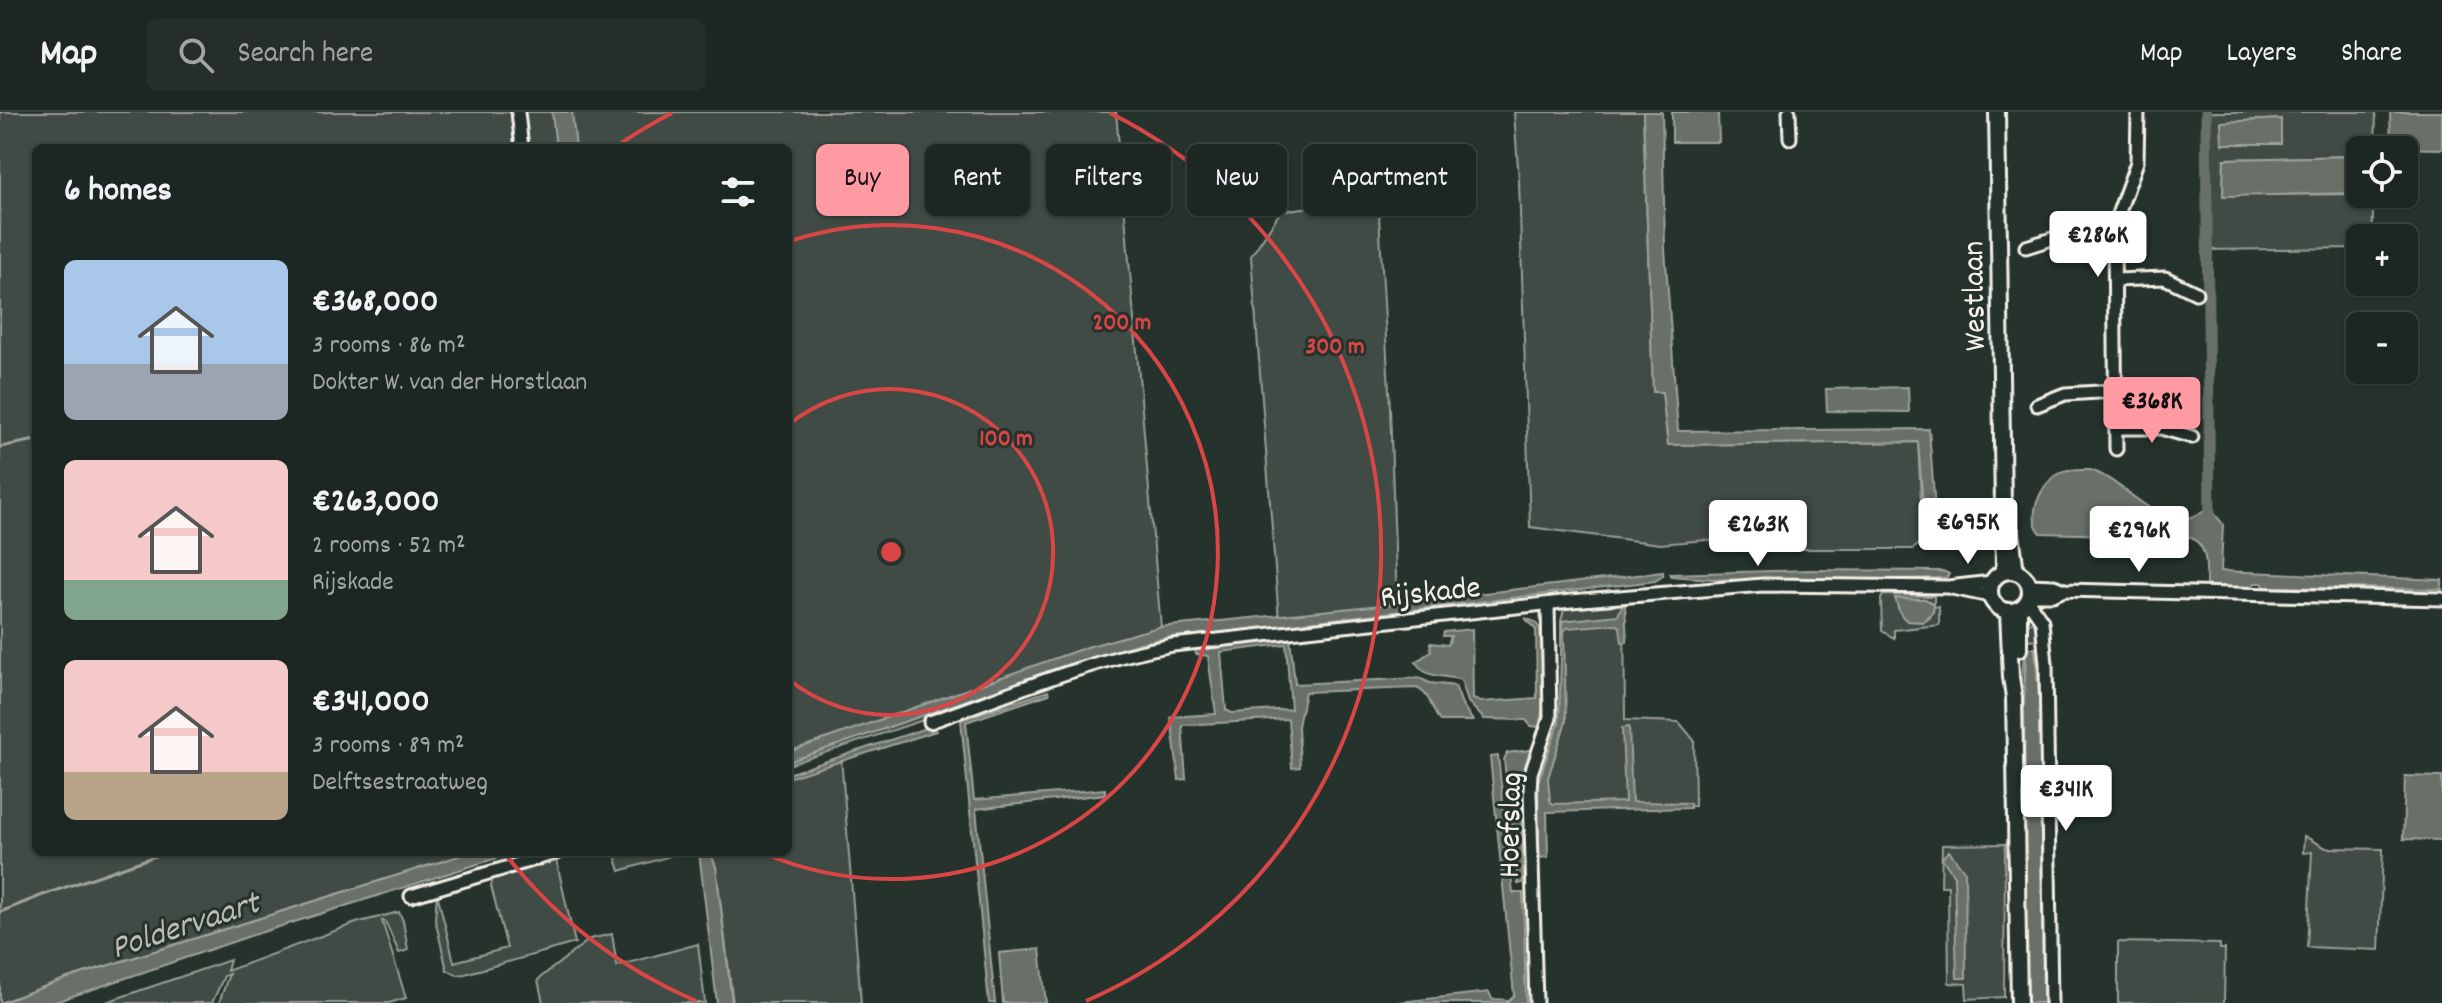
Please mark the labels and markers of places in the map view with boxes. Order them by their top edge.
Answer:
pin: €286K [2042,211,2154,279]
pin: €368K [2096,377,2208,445]
pin: €695K [1912,498,2024,566]
pin: €263K [1702,500,1814,568]
pin: €296K [2083,506,2195,574]
centre of rings [877,538,905,566]
pin: €341K [2010,765,2122,833]

